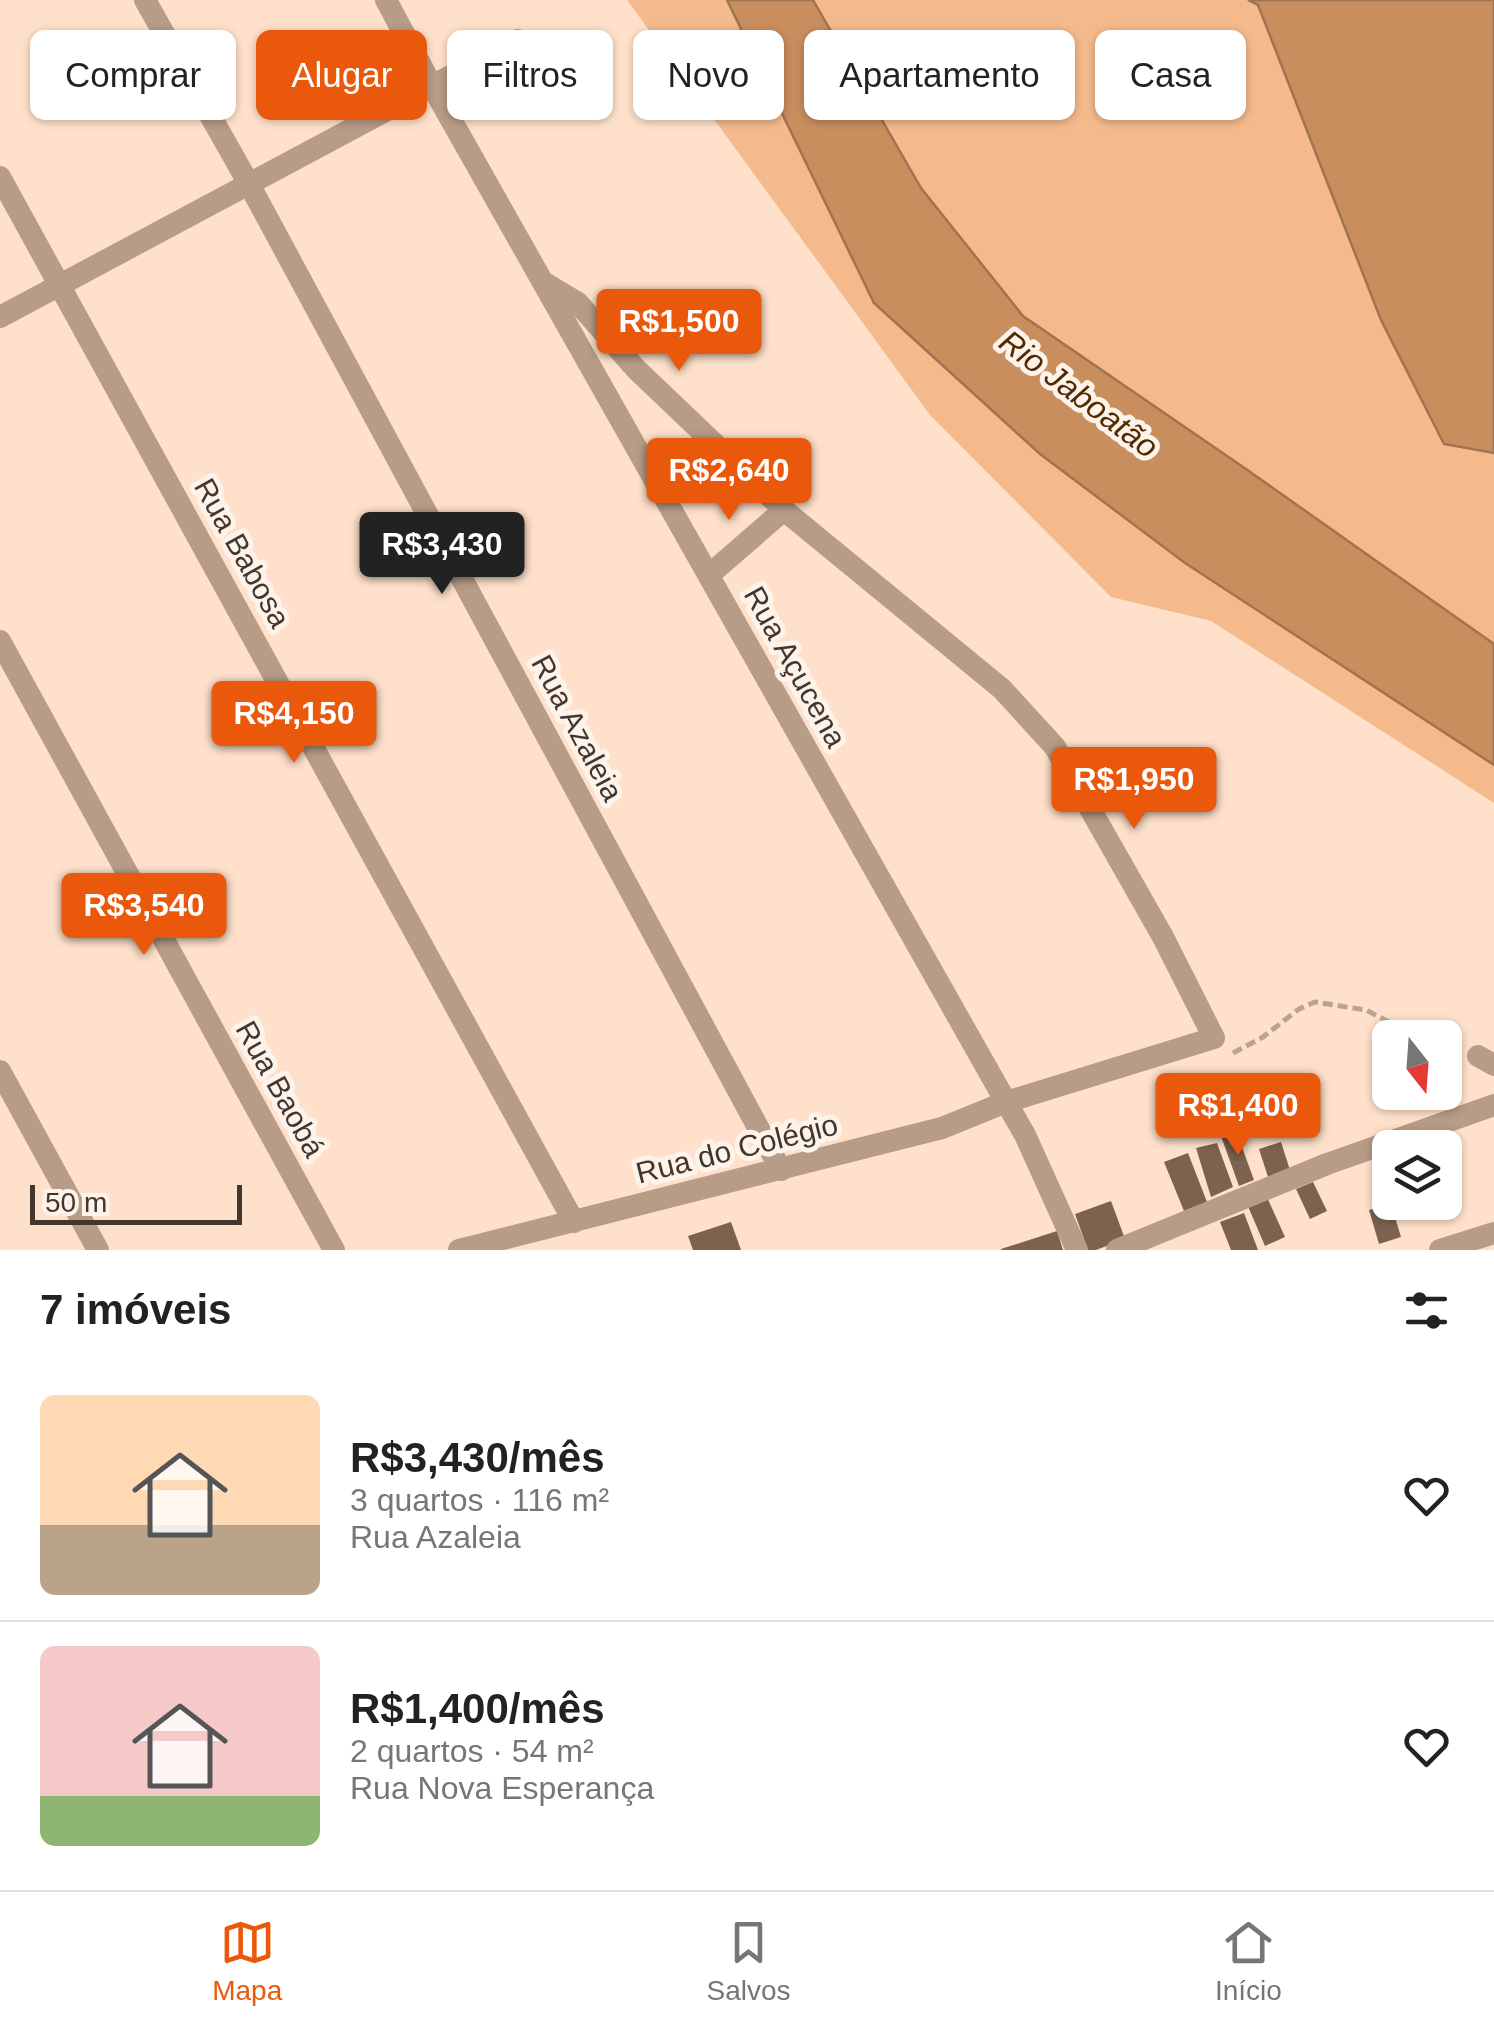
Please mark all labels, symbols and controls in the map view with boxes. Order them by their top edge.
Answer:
chip: Comprar [30,30,236,120]
chip: Alugar [256,30,427,120]
chip: Filtros [447,30,613,120]
chip: Novo [633,30,784,120]
chip: Apartamento [804,30,1075,120]
chip: Casa [1095,30,1246,120]
pin: R$1,500 [587,289,771,374]
text: R$1,500 [619,303,739,339]
water label: Rio Jaboatão [993,323,1165,465]
pin: R$2,640 [637,438,821,523]
text: R$2,640 [669,452,789,488]
street label: Rua Babosa [188,473,297,633]
pin: R$3,430 [350,512,534,597]
text: R$3,430 [382,526,502,562]
street label: Rua Açucena [738,581,853,753]
street label: Rua Azaleia [525,649,630,806]
pin: R$4,150 [202,681,386,766]
text: R$4,150 [234,695,354,731]
pin: R$1,950 [1042,747,1226,832]
text: R$1,950 [1074,761,1194,797]
pin: R$3,540 [52,873,236,958]
text: R$3,540 [84,887,204,923]
street label: Rua Baobá [230,1015,331,1163]
north arrow [1372,1020,1462,1110]
map controls [1372,1020,1462,1220]
pin: R$1,400 [1146,1073,1330,1158]
text: R$1,400 [1178,1087,1298,1123]
street label: Rua do Colégio [633,1107,841,1190]
button: layers [1372,1130,1462,1220]
scale bar [30,1180,242,1224]
text: 50 m [45,1187,107,1218]
icon: filters [1399,1283,1454,1338]
text: 7 imóveis [40,1286,231,1333]
text: R$3,430/mês [350,1434,605,1481]
icon: home [120,1435,240,1555]
icon: heart [1399,1468,1454,1523]
text: 3 quartos · 116 m² [350,1482,609,1518]
text: Rua Azaleia [350,1519,521,1555]
text: R$1,400/mês [350,1685,605,1732]
icon: home [120,1686,240,1806]
icon: heart [1399,1719,1454,1774]
text: 2 quartos · 54 m² [350,1733,594,1769]
text: Rua Nova Esperança [350,1770,654,1806]
tab: Mapa [212,1915,282,2007]
tab: Salvos [707,1915,791,2007]
tab: Início [1215,1915,1282,2007]

